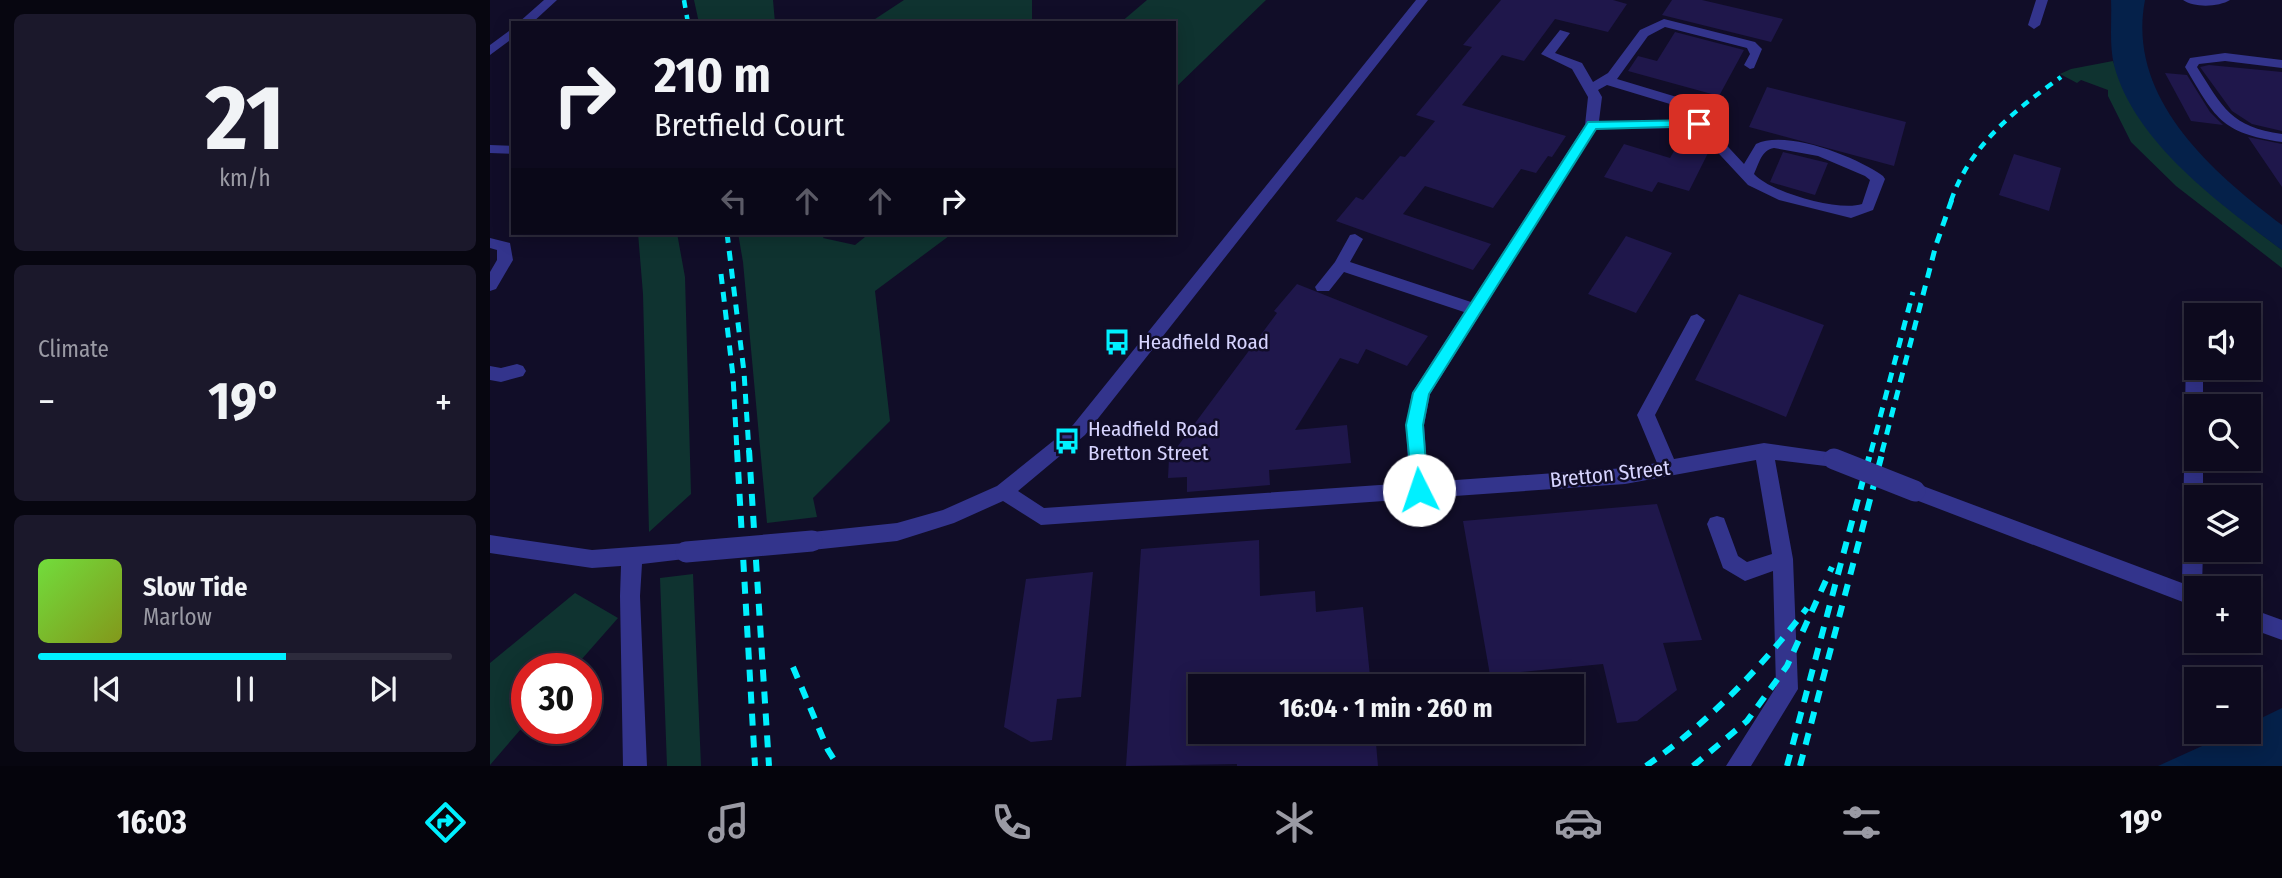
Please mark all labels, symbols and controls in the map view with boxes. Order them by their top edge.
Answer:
text: 210 m [654,46,771,105]
icon: right [539,49,630,140]
text: 21 [205,64,285,173]
pin [1669,94,1729,154]
icon: arrive [1680,105,1718,143]
text: Bretfield Court [654,106,844,144]
text: km/h [219,164,271,192]
icon: left [715,182,753,220]
icon: ahead [788,182,826,220]
icon: ahead [861,182,899,220]
icon: right [934,182,972,220]
map controls [2184,303,2261,744]
button: sound [2184,303,2261,380]
bus stop icon: Headfield Road [1102,327,1132,357]
place label: Headfield Road [1138,329,1269,355]
text: Climate [38,335,109,363]
text: 19° [208,370,282,433]
text: − [38,379,55,425]
text: + [435,379,452,425]
button: search [2184,394,2261,471]
place label: Headfield Road Bretton Street [1088,416,1219,466]
bus stop icon: Headfield Road Bretton Street [1052,426,1082,456]
position arrow [1382,453,1456,527]
street label: Bretton Street [1549,455,1672,493]
button: layers [2184,485,2261,562]
text: Slow Tide [143,572,247,603]
button: + [2184,576,2261,653]
text: Marlow [143,603,212,631]
speed limit sign: 30 [511,653,602,744]
button: − [2184,667,2261,744]
icon: previous [88,670,126,708]
icon: pause [226,670,264,708]
icon: next [364,670,402,708]
text: 16:04 · 1 min · 260 m [1279,693,1493,724]
icon: directions [421,798,470,847]
icon: music [704,798,753,847]
icon: phone [987,798,1036,847]
icon: climate [1270,798,1319,847]
icon: car [1554,798,1603,847]
icon: filters [1837,798,1886,847]
text: 16:03 [117,803,187,841]
text: 19° [2120,803,2165,841]

